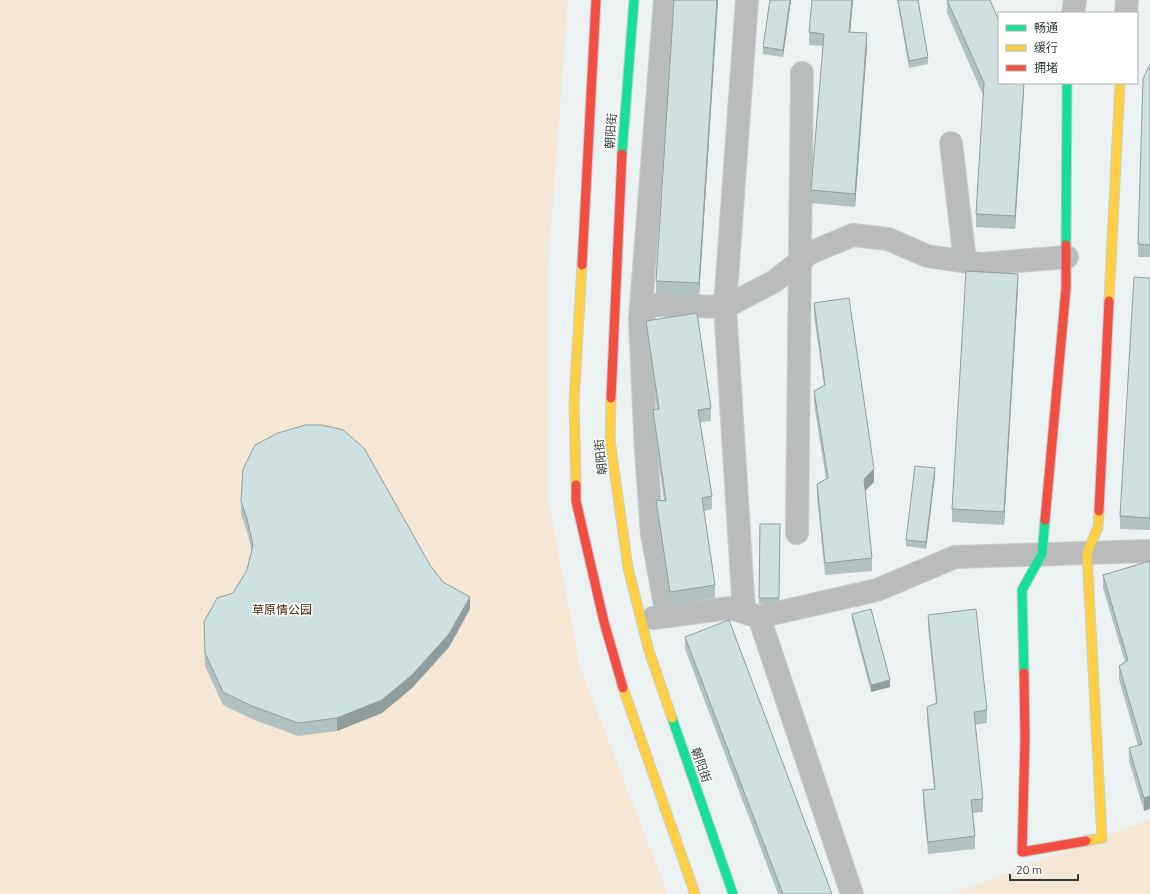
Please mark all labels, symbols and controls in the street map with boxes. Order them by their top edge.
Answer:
legend [998,12,1138,84]
text: 畅通 [1034,18,1058,37]
text: 缓行 [1034,38,1058,57]
text: 拥堵 [1034,58,1058,77]
street label: 朝阳街 [600,112,621,150]
street label: 朝阳街 [589,438,612,476]
park label: 草原情公园 [252,600,312,619]
street label: 朝阳街 [687,745,716,785]
scale bar [1010,856,1078,882]
text: 20 m [1016,860,1042,879]

